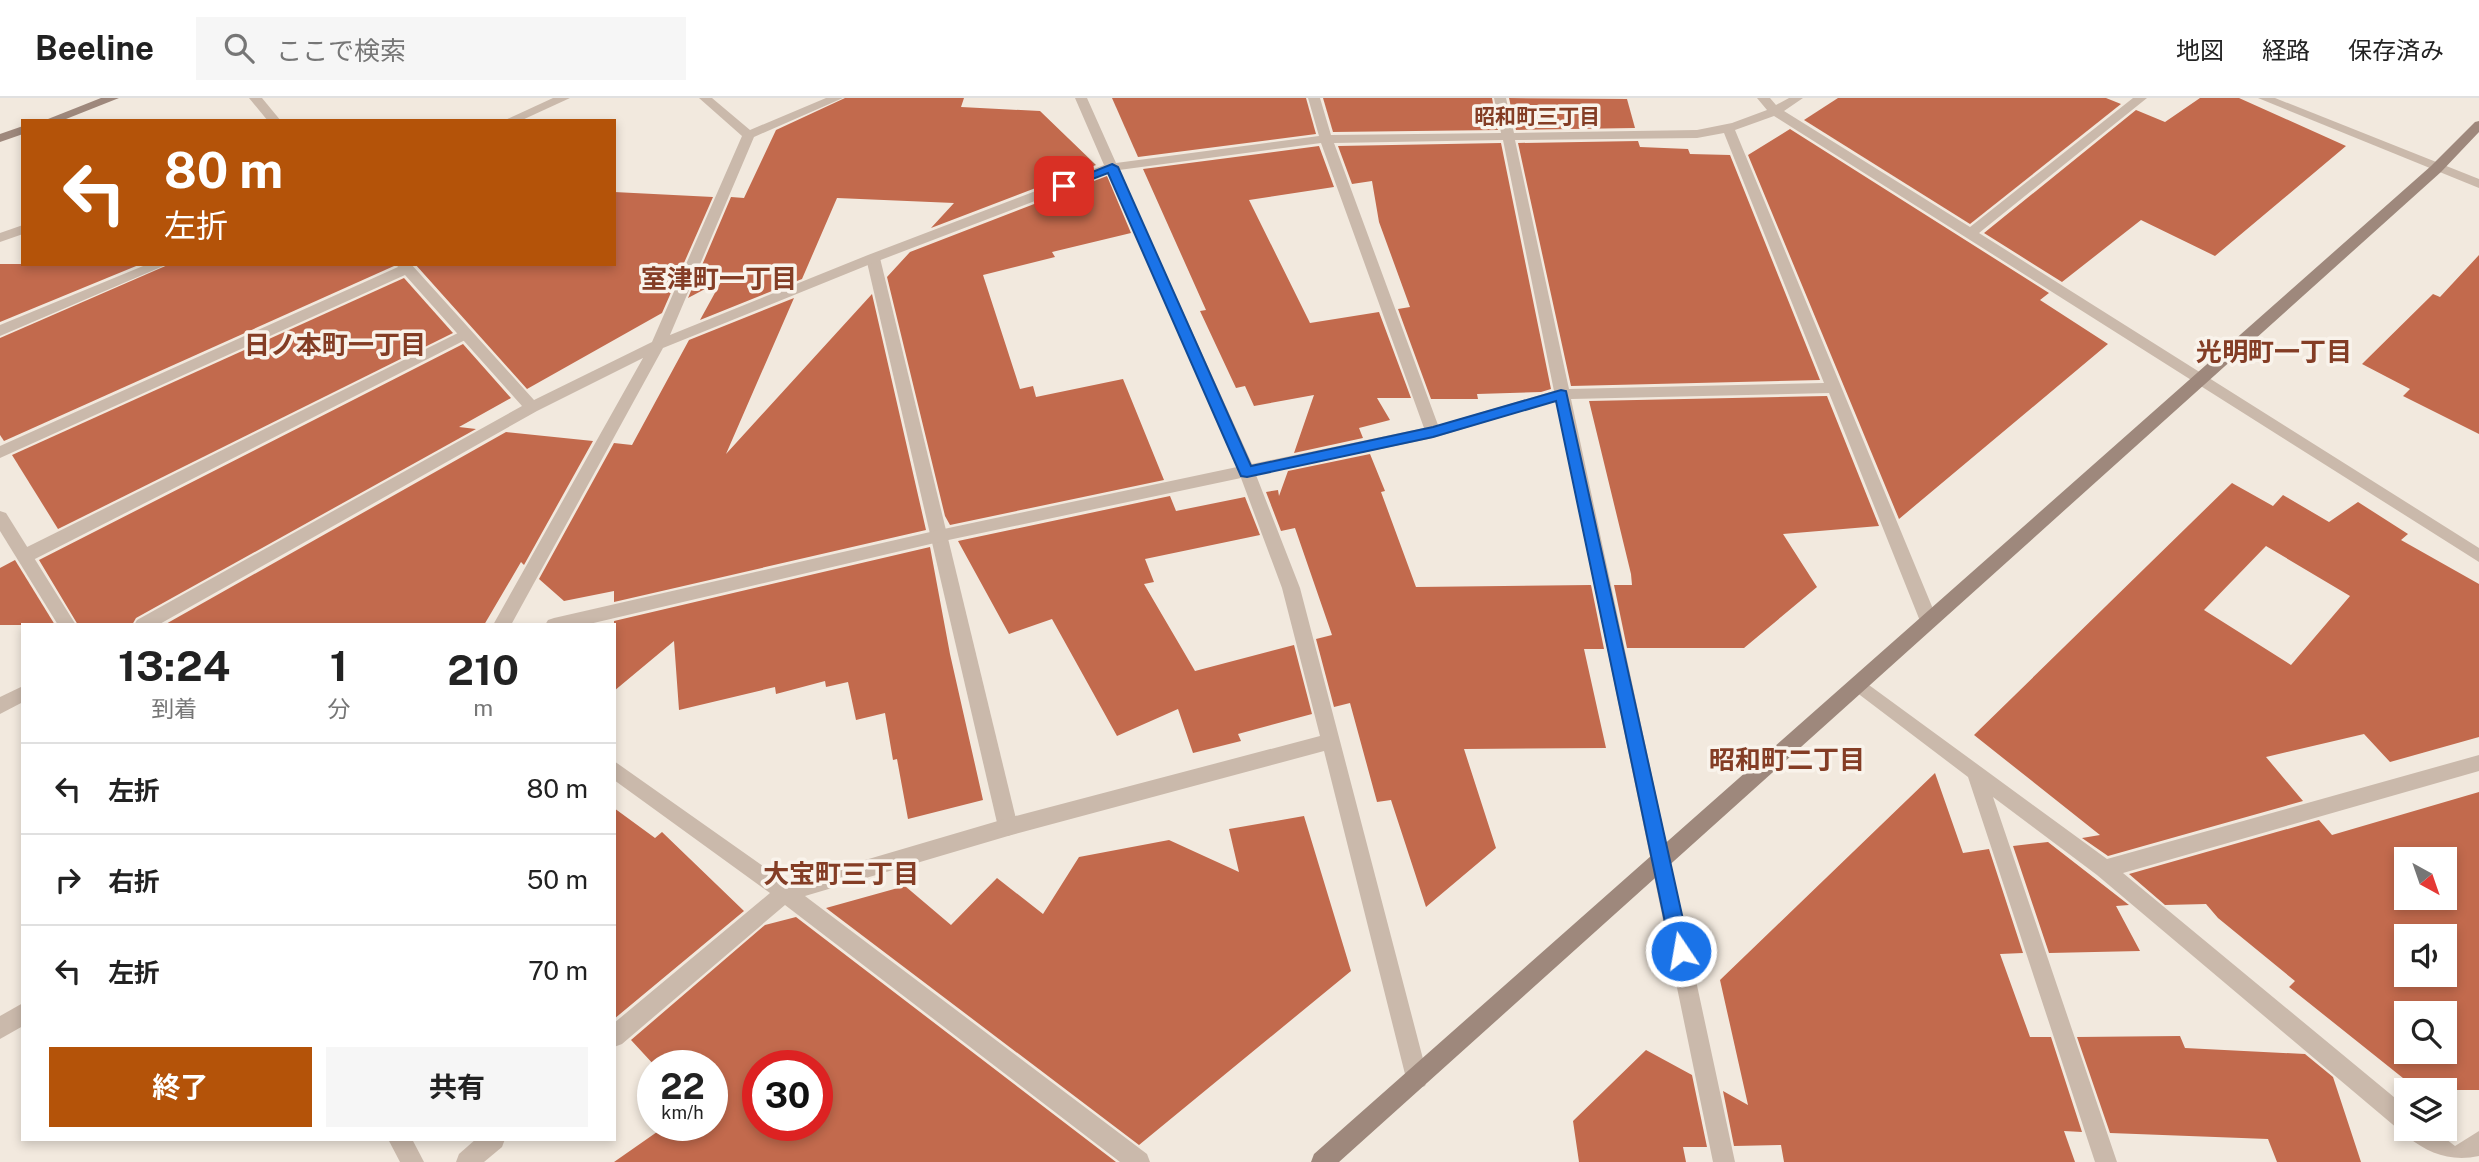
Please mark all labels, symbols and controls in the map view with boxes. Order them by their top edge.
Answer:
search box [196,17,686,80]
text: Beeline [35,29,154,67]
icon: search [220,29,258,67]
text: ここで検索 [276,35,406,66]
text: 地図 [2176,36,2224,64]
text: 経路 [2262,36,2310,64]
text: 保存済み [2348,36,2444,64]
district label: 昭和町三丁目 [1474,104,1600,129]
text: 80 m [164,141,283,199]
icon: left [49,147,140,238]
pin [1034,156,1094,216]
icon: arrive [1045,167,1083,205]
text: 左折 [164,207,228,244]
district label: 室津町一丁目 [641,263,797,294]
district label: 日ノ本町一丁目 [244,329,426,360]
district label: 光明町一丁目 [2196,336,2352,367]
text: 13:24 [118,641,230,690]
text: 1 [330,641,348,690]
text: 210 [447,645,519,694]
text: m [473,694,493,721]
text: 到着 [151,695,197,722]
text: 分 [327,695,350,722]
district label: 昭和町二丁目 [1709,744,1865,775]
icon: left [49,770,87,808]
text: 80 m [527,773,588,804]
text: 左折 [108,775,160,806]
north arrow [2394,847,2457,910]
map controls [2394,847,2457,1141]
district label: 大宝町三丁目 [763,858,919,889]
icon: right [49,861,87,899]
text: 50 m [527,864,588,895]
text: 右折 [108,866,160,897]
position arrow [1644,914,1718,988]
button: sound [2394,924,2457,987]
icon: left [49,952,87,990]
text: 70 m [528,955,588,986]
text: 左折 [108,957,160,988]
button: search [2394,1001,2457,1064]
button: 終了 [49,1047,312,1127]
button: 共有 [326,1047,588,1127]
speed limit sign: 30 [742,1050,833,1141]
text: 22 [660,1066,705,1107]
button: layers [2394,1078,2457,1141]
text: km/h [661,1102,704,1123]

